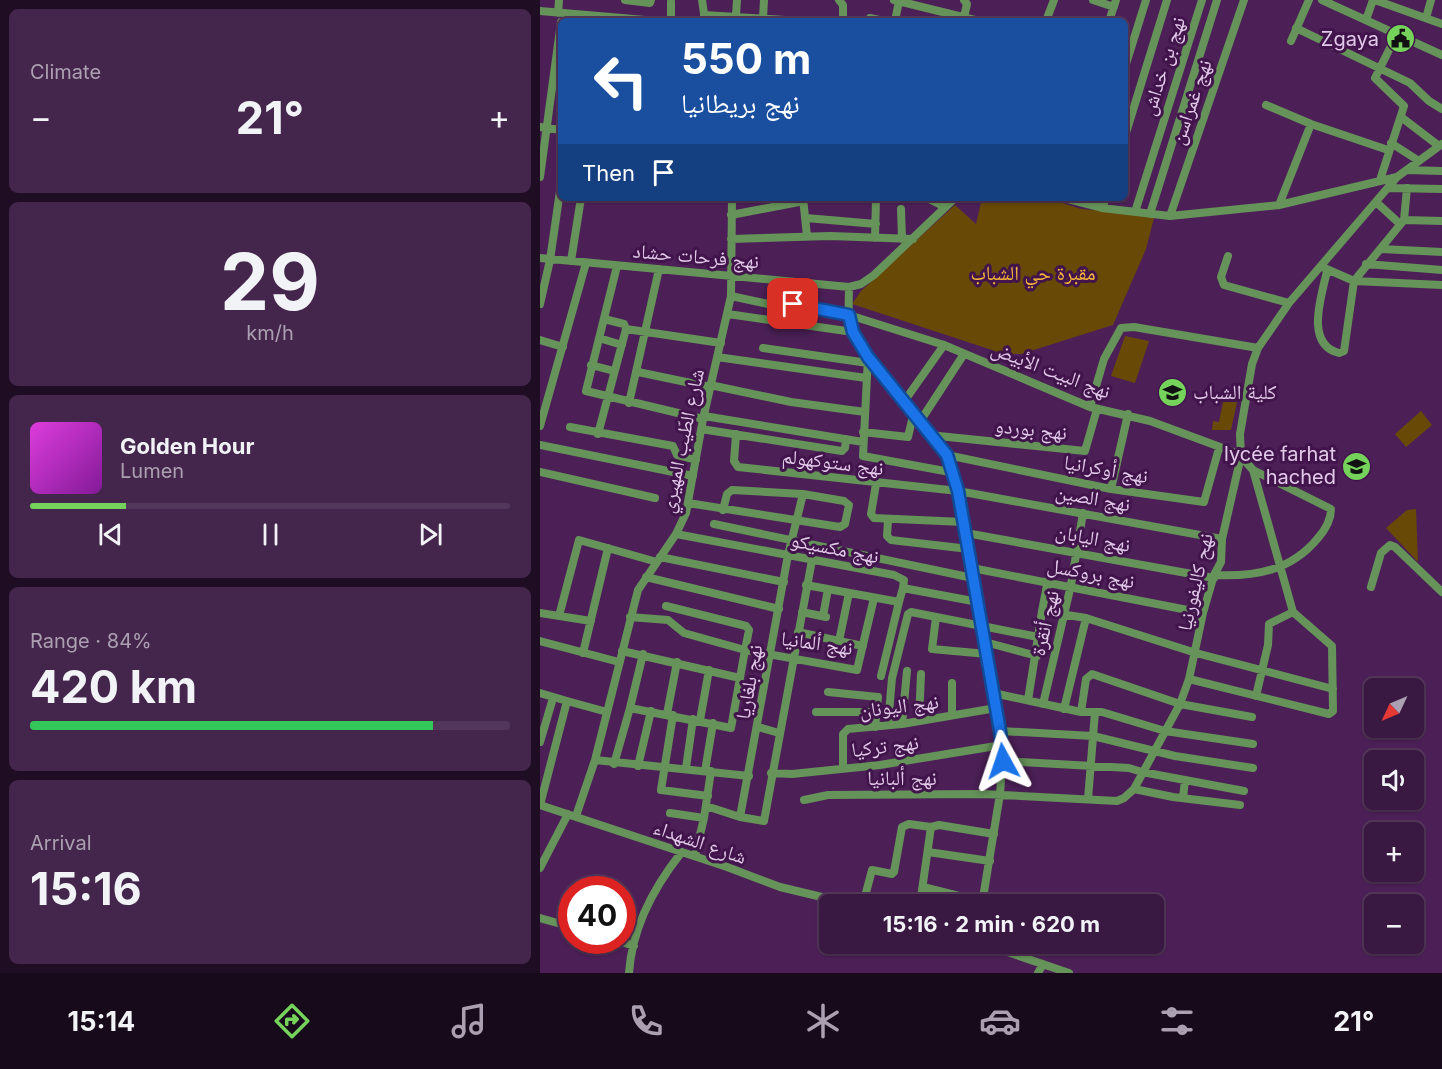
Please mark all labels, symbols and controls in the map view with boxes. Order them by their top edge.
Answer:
street label: نهج بن خداش [1136,14,1191,119]
public building icon: Zgaya [1384,23,1416,55]
place label: Zgaya [1321,27,1379,51]
text: 550 m [681,33,811,84]
icon: left [582,42,660,120]
street label: نهج غمراسن [1165,56,1218,148]
text: Climate [30,60,101,84]
text: نهج بريطانيا [681,87,800,120]
text: 21° [236,90,304,145]
text: − [30,97,52,137]
text: + [488,97,510,137]
icon: arrive [647,156,680,189]
text: Then [582,160,635,186]
text: 29 [220,234,320,329]
street label: نهج فرحات حشاد [632,239,760,274]
park label: مقبرة حي الشباب [970,261,1096,289]
pin [767,278,818,329]
icon: arrive [776,287,809,320]
text: km/h [246,321,294,345]
street label: نهج البيت الأبيض [988,336,1114,405]
street label: شارع الطّيب المهيري [655,367,713,516]
school or university icon: كلية الشباب [1156,376,1188,408]
place label: كلية الشباب [1193,380,1277,404]
street label: نهج بوردو [994,413,1068,446]
text: Golden Hour [120,433,254,459]
place label: lycée farhat hached [1224,442,1336,489]
street label: نهج ستوكهولم [781,444,885,482]
street label: نهج أوكرانيا [1062,450,1150,489]
school or university icon: lycée farhat hached [1341,450,1373,482]
text: Lumen [120,459,184,483]
street label: نهج الصين [1054,480,1132,517]
icon: previous [94,518,127,551]
icon: pause [254,518,287,551]
icon: next [414,518,447,551]
street label: نهج اليابان [1053,519,1132,558]
street label: نهج مكسيكو [789,528,881,569]
street label: نهح كاليفورنيا [1172,531,1219,633]
street label: نهج بروكسل [1045,553,1137,594]
street label: نهج أنقرة [1026,588,1065,658]
street label: نهج ألمانيا [779,626,854,661]
text: Range · 84% [30,629,152,653]
street label: نهج بلغاريا [731,643,768,721]
text: 420 km [30,659,197,714]
north arrow [1364,678,1424,738]
map controls [1364,678,1424,954]
street label: نهج اليونان [858,689,940,724]
position arrow [971,729,1035,793]
street label: نهج تركيا [850,730,920,763]
button: sound [1364,750,1424,810]
street label: نهج ألبانيا [867,766,937,791]
street label: شارع الشهداء [650,815,750,870]
button: + [1364,822,1424,882]
text: Arrival [30,831,92,855]
text: 15:16 [30,861,142,916]
speed limit sign: 40 [558,876,636,954]
button: − [1364,894,1424,954]
text: 15:16 · 2 min · 620 m [883,911,1100,937]
icon: directions [271,1000,313,1042]
icon: music [448,1000,490,1042]
icon: phone [625,1000,667,1042]
icon: climate [802,1000,844,1042]
icon: car [979,1000,1021,1042]
icon: filters [1156,1000,1198,1042]
text: 15:14 [68,1005,135,1038]
text: 21° [1333,1005,1374,1038]

